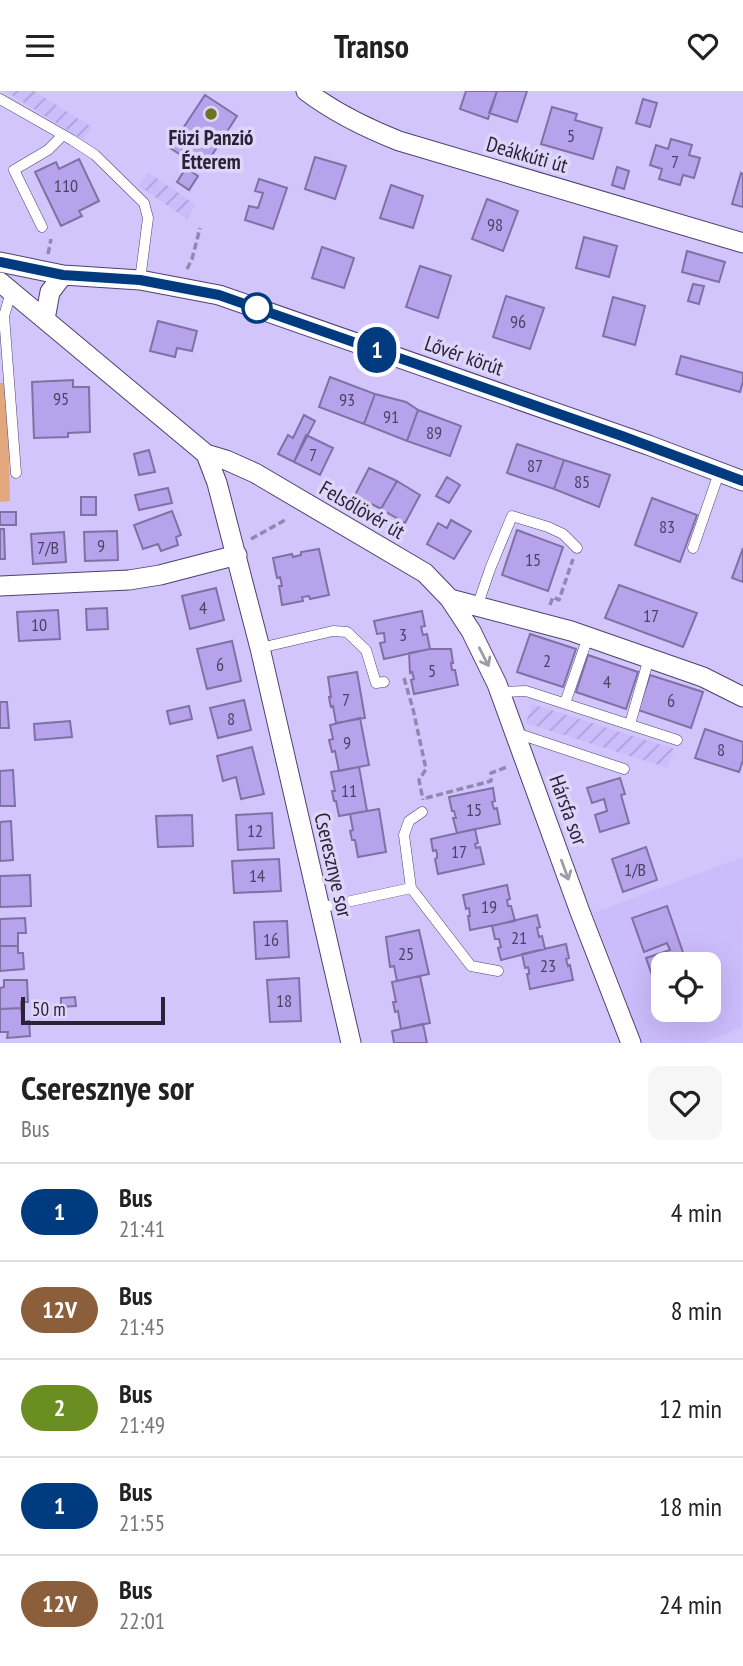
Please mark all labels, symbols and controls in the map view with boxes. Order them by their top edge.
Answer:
text: Transo [334,25,409,67]
icon: menu [21,27,59,65]
icon: heart [684,27,722,65]
marker: Füzi Panzió Étterem [203,106,219,122]
place label: Füzi Panzió Étterem [169,124,253,175]
house number: 5 [567,124,575,147]
street label: Deákkúti út [483,130,571,179]
house number: 7 [671,150,679,173]
house number: 110 [54,174,78,197]
house number: 98 [487,213,503,236]
unlabelled marker [242,293,272,323]
house number: 96 [510,310,526,333]
line badge: 1 [354,327,400,373]
street label: Lővér körút [421,329,507,382]
text: 1 [371,334,383,365]
house number: 95 [53,387,69,410]
house number: 93 [339,388,355,411]
house number: 91 [383,405,399,428]
house number: 89 [426,421,442,444]
house number: 7 [309,443,317,466]
house number: 87 [527,454,543,477]
house number: 85 [574,470,590,493]
street label: Felsőlövér út [315,474,410,545]
house number: 83 [659,515,675,538]
house number: 9 [97,534,105,557]
house number: 7/B [37,536,59,559]
house number: 15 [525,548,541,571]
house number: 4 [199,596,207,619]
house number: 17 [643,604,659,627]
house number: 10 [31,613,47,636]
house number: 3 [399,623,407,646]
one-way arrow [478,646,492,667]
house number: 2 [543,649,551,672]
house number: 6 [216,653,224,676]
house number: 5 [428,659,436,682]
house number: 4 [603,670,611,693]
house number: 7 [342,688,350,711]
house number: 6 [667,689,675,712]
house number: 8 [227,707,235,730]
house number: 9 [343,731,351,754]
house number: 8 [717,738,725,761]
street label: Hársfa sor [543,771,594,849]
house number: 11 [341,779,357,802]
house number: 15 [466,798,482,821]
street label: Cseresznye sor [308,810,359,920]
house number: 12 [247,819,263,842]
house number: 17 [451,840,467,863]
one-way arrow [560,858,572,880]
house number: 1/B [624,858,646,881]
house number: 14 [249,864,265,887]
house number: 19 [481,895,497,918]
house number: 21 [511,926,527,949]
house number: 16 [263,928,279,951]
house number: 25 [398,942,414,965]
map controls [651,952,721,1022]
button: locate [651,952,721,1022]
house number: 23 [540,954,556,977]
house number: 18 [276,989,292,1012]
scale bar [21,994,164,1026]
text: 50 m [32,997,66,1021]
text: Cseresznye sor [21,1066,194,1109]
button: heart [648,1066,722,1140]
text: Bus [21,1114,50,1143]
text: Bus [119,1181,152,1214]
text: 1 [54,1196,65,1227]
text: 4 min [671,1196,722,1229]
text: 21:41 [119,1214,165,1243]
text: Bus [119,1279,152,1312]
text: 12V [42,1294,77,1325]
text: 8 min [671,1294,722,1327]
text: 21:45 [119,1312,165,1341]
text: Bus [119,1377,152,1410]
text: 2 [54,1392,65,1423]
text: 12 min [659,1392,722,1425]
text: 21:49 [119,1410,165,1439]
text: Bus [119,1475,152,1508]
text: 1 [54,1490,65,1521]
text: 18 min [659,1490,722,1523]
text: 21:55 [119,1508,165,1537]
text: Bus [119,1573,152,1606]
text: 12V [42,1588,77,1619]
text: 24 min [659,1588,722,1621]
text: 22:01 [119,1606,165,1635]

